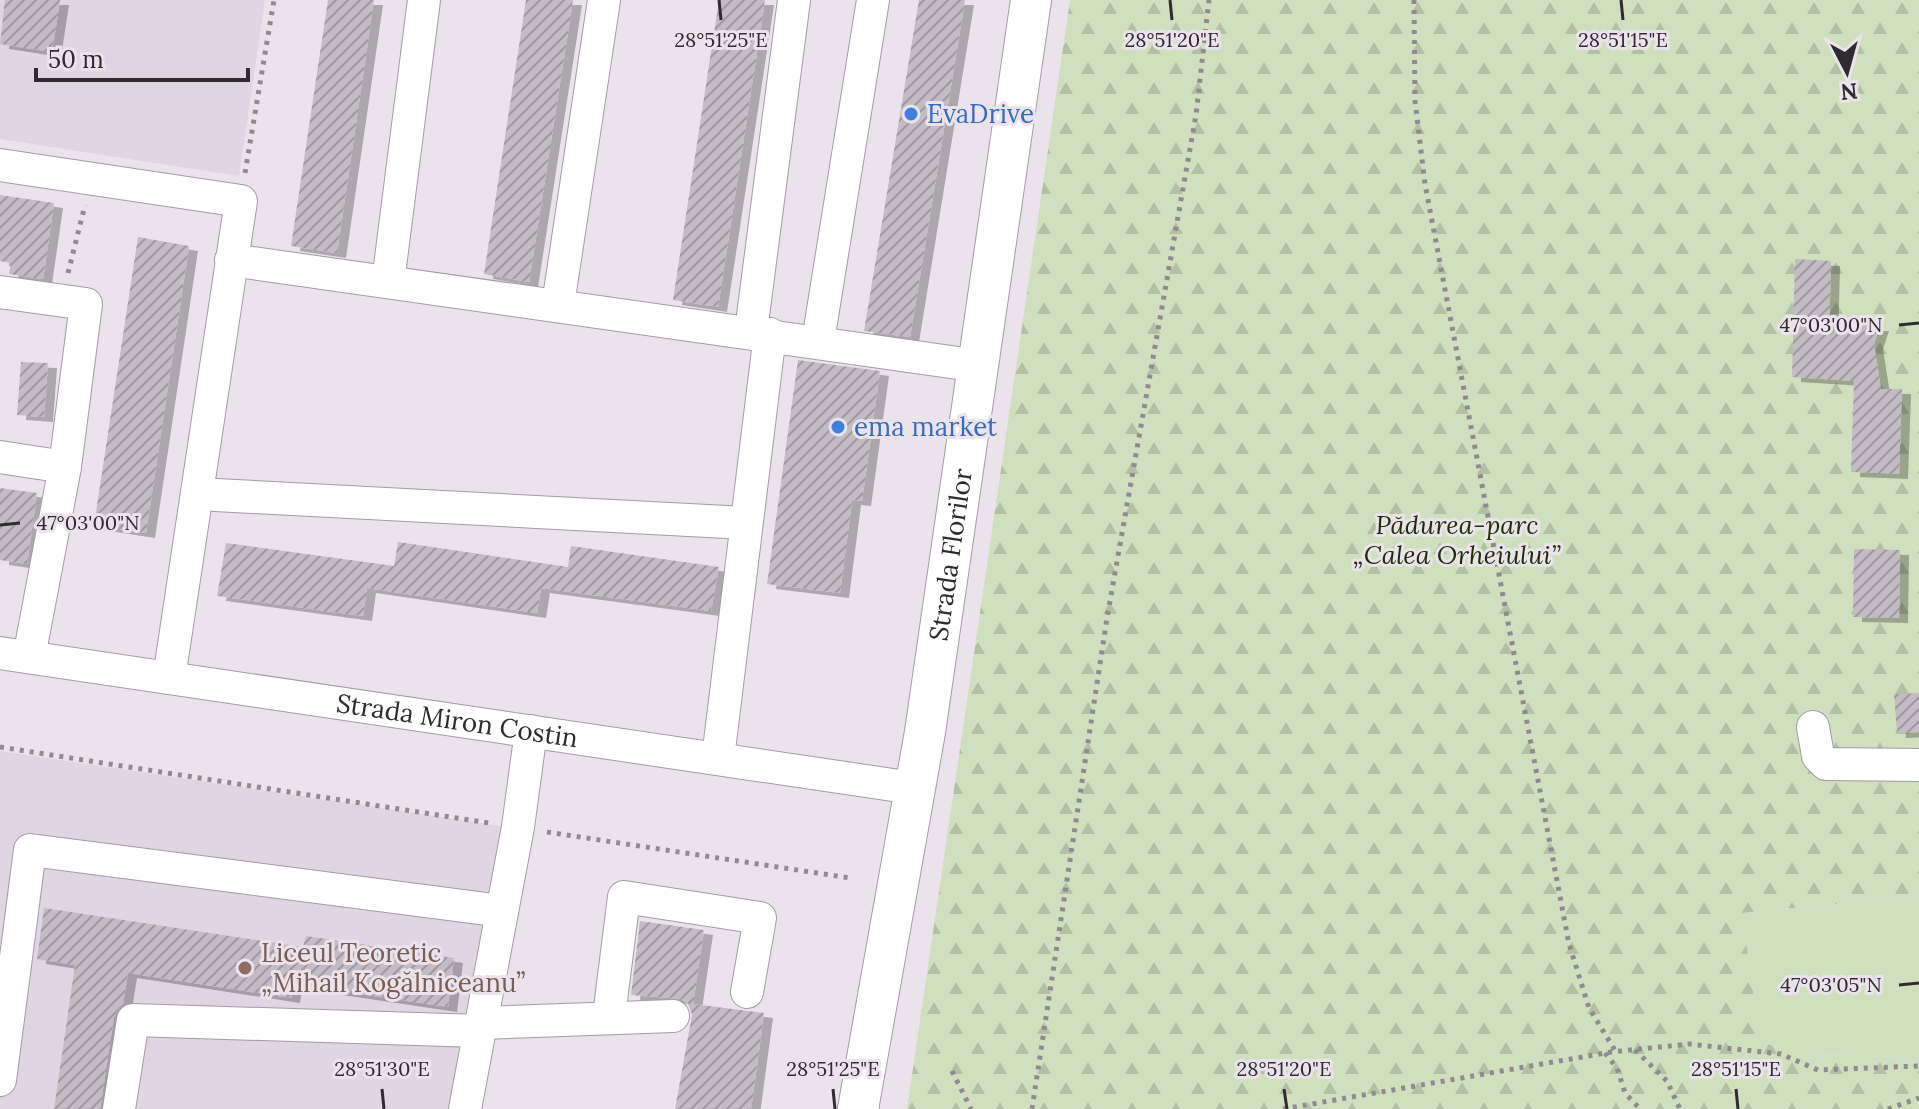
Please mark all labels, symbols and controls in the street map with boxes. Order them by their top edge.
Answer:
text: 28°51'25"E [674,27,768,52]
text: 28°51'20"E [1125,27,1219,52]
text: 28°51'15"E [1578,27,1668,52]
scale bar [36,32,248,82]
north arrow [1807,32,1887,112]
text: 50 m [48,44,104,75]
text: N [1839,77,1859,107]
place label: EvaDrive [927,97,1034,130]
marker: EvaDrive [902,105,920,123]
text: 47°03'00"N [1780,312,1882,337]
place label: ema market [854,410,997,443]
marker: ema market [829,418,847,436]
street label: Strada Florilor [921,466,979,643]
park label: Pădurea-parc „Calea Orheiului” [1353,508,1561,571]
text: 47°03'00"N [37,510,139,535]
street label: Strada Miron Costin [334,686,580,754]
place label: Liceul Teoretic „Mihail Kogălniceanu” [261,936,525,999]
marker: Liceul Teoretic „Mihail Kogălniceanu” [236,959,254,977]
text: 47°03'05"N [1780,972,1882,997]
text: 28°51'30"E [334,1056,430,1081]
text: 28°51'25"E [786,1056,880,1081]
text: 28°51'20"E [1237,1056,1331,1081]
text: 28°51'15"E [1691,1056,1781,1081]

